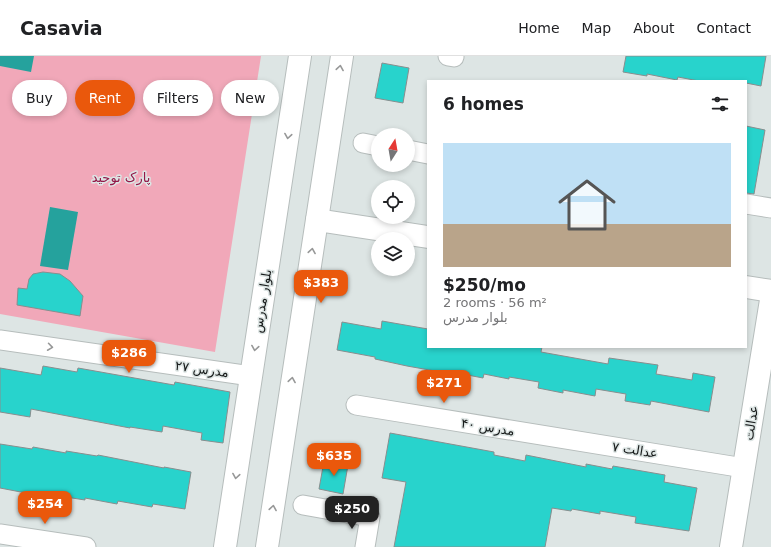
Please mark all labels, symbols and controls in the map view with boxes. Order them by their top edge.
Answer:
text: Casavia [20,17,103,39]
text: Home [518,20,560,36]
text: Map [582,20,611,36]
text: About [633,20,675,36]
text: Contact [697,20,751,36]
one-way arrow [335,64,344,71]
chip: Buy [12,80,67,116]
chip: Rent [75,80,135,116]
chip: Filters [143,80,213,116]
chip: New [221,80,279,116]
icon: filters [709,93,731,115]
text: 6 homes [443,94,524,114]
north arrow [371,128,415,172]
map controls [371,128,415,276]
one-way arrow [284,133,293,139]
icon: home [551,169,623,241]
park label: پارک توحید [92,170,151,186]
button: locate [371,180,415,224]
button: layers [371,232,415,276]
one-way arrow [307,248,316,254]
street label: بلوار مدرس [250,268,275,334]
pin: $383 [297,270,345,304]
text: $383 [303,275,339,290]
text: $250/mo [443,275,526,295]
text: 2 rooms · 56 m² [443,295,547,310]
text: بلوار مدرس [443,310,508,325]
pin: $286 [105,340,153,374]
one-way arrow [46,342,53,351]
one-way arrow [251,344,260,351]
text: $286 [111,345,147,360]
street label: مدرس ۲۷ [174,358,230,381]
pin: $271 [420,370,468,404]
text: $271 [426,375,462,390]
one-way arrow [288,377,296,383]
street label: عدالت [741,405,761,441]
street label: مدرس ۴۰ [460,415,516,440]
street label: عدالت ۷ [611,439,659,461]
pin: $635 [310,443,358,477]
text: $635 [316,448,352,463]
one-way arrow [232,473,241,479]
pin: $254 [21,491,69,525]
text: $254 [27,496,63,511]
pin: $250 [328,496,376,530]
text: $250 [334,501,370,516]
one-way arrow [268,505,277,512]

